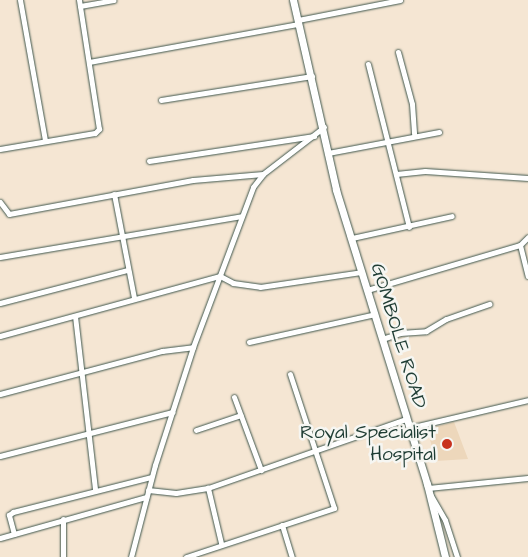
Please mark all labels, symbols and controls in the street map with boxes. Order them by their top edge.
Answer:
street label: GOMBOLE ROAD [365,261,431,411]
place label: Royal Specialist Hospital [300,422,436,466]
marker: Royal Specialist Hospital [440,437,454,451]

